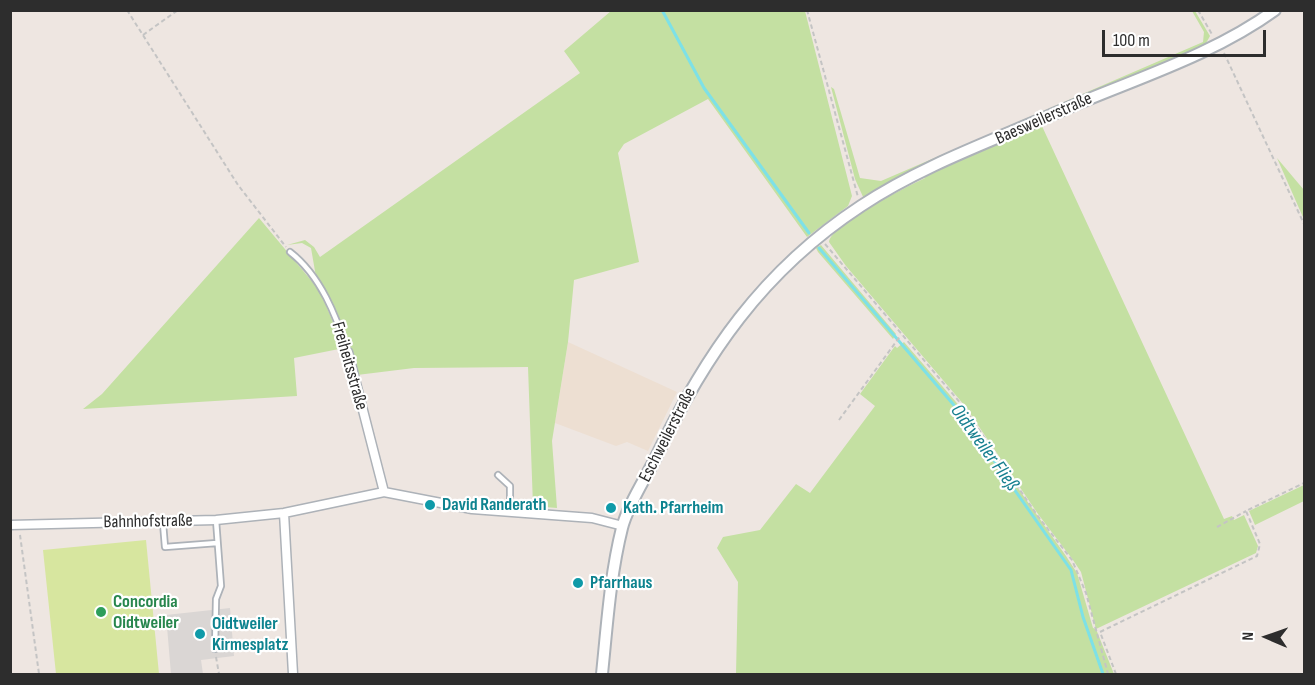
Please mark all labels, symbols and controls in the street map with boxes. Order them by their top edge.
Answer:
scale bar [1105,18,1268,56]
text: 100 m [1113,30,1150,51]
street label: Baesweilerstraße [992,88,1096,150]
street label: Freiheitsstraße [326,319,372,413]
street label: Eschweilerstraße [635,384,701,486]
water label: Oidtweiler Fließ [945,400,1023,496]
place label: David Randerath [442,494,546,516]
place label: Kath. Pfarrheim [623,497,723,519]
marker: David Randerath [423,498,437,512]
marker: Kath. Pfarrheim [604,501,618,515]
street label: Bahnhofstraße [103,510,193,534]
place label: Pfarrhaus [590,572,652,594]
marker: Pfarrhaus [571,576,585,590]
place label: Concordia Oidtweiler [113,591,179,634]
marker: Concordia Oidtweiler [94,605,108,619]
north arrow [1237,607,1297,667]
place label: Oidtweiler Kirmesplatz [212,613,288,656]
marker: Oidtweiler Kirmesplatz [193,627,207,641]
text: N [1239,632,1258,641]

